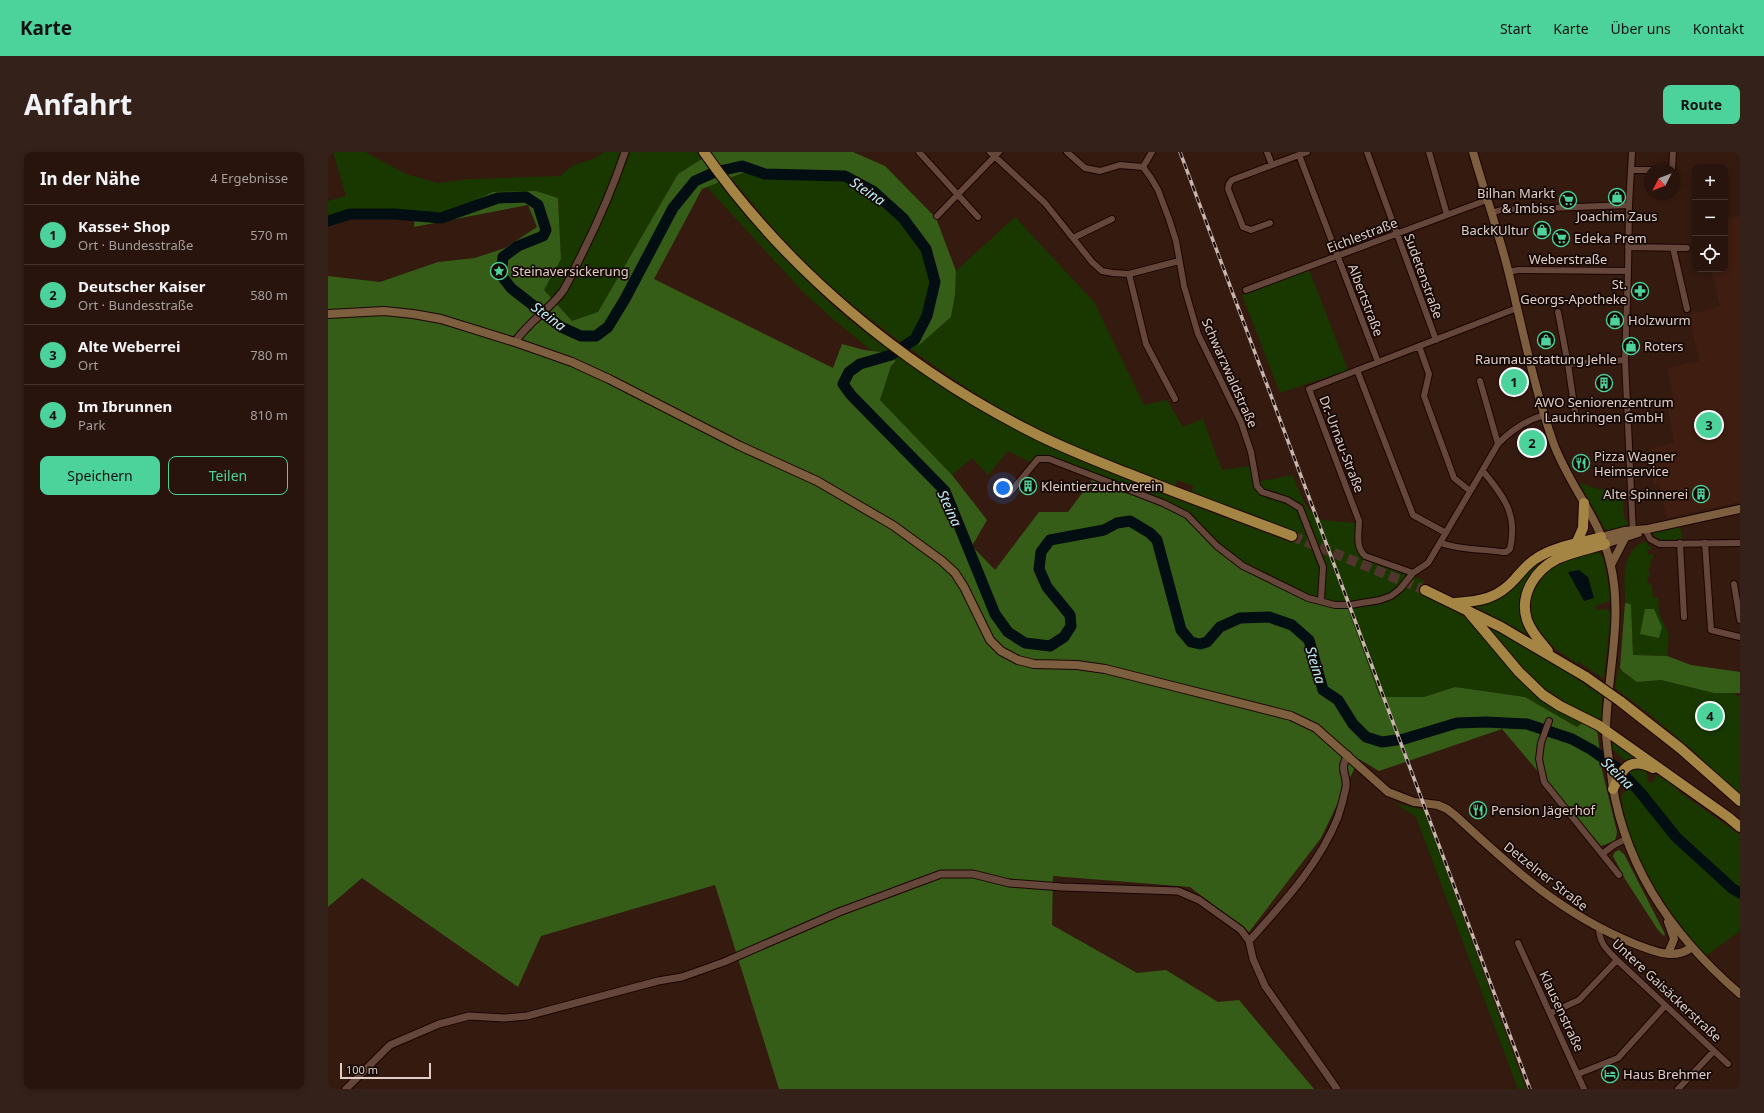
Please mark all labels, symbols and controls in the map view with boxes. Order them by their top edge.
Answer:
text: Karte [20,15,72,41]
text: Start [1500,19,1531,38]
text: Karte [1553,19,1589,38]
text: Über uns [1611,19,1671,38]
text: Kontakt [1693,19,1744,38]
text: Anfahrt [24,85,132,123]
button: Route [1663,85,1740,124]
north arrow [1644,164,1680,200]
map controls [1692,164,1728,272]
button: + [1692,164,1728,200]
text: In der Nähe [40,167,140,190]
text: 4 Ergebnisse [210,169,288,187]
water label: Steina [847,172,889,210]
place label: Bilhan Markt & Imbiss [1477,184,1555,217]
shop icon: Joachim Zaus [1607,187,1627,207]
supermarket icon: Bilhan Markt & Imbiss [1558,190,1578,210]
button: − [1692,200,1728,236]
place label: Joachim Zaus [1575,207,1657,225]
street label: Eichlestraße [1324,213,1400,257]
text: Kasse+ Shop [78,216,170,236]
shop icon: BackKUltur [1532,220,1552,240]
place label: BackKUltur [1461,221,1530,239]
text: 1 [49,226,57,244]
text: 570 m [250,226,288,244]
supermarket icon: Edeka Prem [1551,228,1571,248]
place label: Edeka Prem [1574,229,1647,247]
street label: Sudetenstraße [1400,231,1448,321]
text: Ort · Bundesstraße [78,236,193,254]
button: locate [1692,236,1728,272]
street label: Weberstraße [1529,250,1607,268]
place icon: Steinaversickerung [489,261,509,281]
street label: Albertstraße [1344,261,1388,339]
place label: Steinaversickerung [512,262,629,280]
place label: St. Georgs-Apotheke [1520,275,1627,308]
text: Deutscher Kaiser [78,276,205,296]
pharmacy icon: St. Georgs-Apotheke [1630,281,1650,301]
text: 2 [49,286,57,304]
text: 580 m [250,286,288,304]
text: Ort · Bundesstraße [78,296,193,314]
water label: Steina [528,297,570,335]
shop icon: Holzwurm [1605,310,1625,330]
place label: Holzwurm [1628,311,1691,329]
street label: Schwarzwaldstraße [1198,315,1262,431]
shop icon: Raumausstattung Jehle [1536,330,1556,350]
text: Alte Weberrei [78,336,180,356]
shop icon: Roters [1621,336,1641,356]
place label: Roters [1644,337,1684,355]
text: 3 [49,346,57,364]
text: 780 m [250,346,288,364]
place label: Raumausstattung Jehle [1475,350,1617,368]
text: Ort [78,356,98,374]
pin: 1 [1501,367,1527,397]
building icon: AWO Seniorenzentrum Lauchringen GmbH [1594,373,1614,393]
street label: Dr.-Urnau-Straße [1315,393,1369,495]
place label: AWO Seniorenzentrum Lauchringen GmbH [1534,393,1674,426]
text: Im Ibrunnen [78,396,172,416]
text: 4 [49,406,57,424]
text: 810 m [250,406,288,424]
pin: 3 [1696,410,1722,440]
text: Park [78,416,105,434]
pin: 2 [1519,428,1545,458]
place label: Pizza Wagner Heimservice [1594,447,1677,480]
restaurant icon: Pizza Wagner Heimservice [1571,453,1591,473]
button: Speichern [40,456,160,495]
button: Teilen [168,456,288,495]
building icon: Kleintierzuchtverein [1018,476,1038,496]
place label: Kleintierzuchtverein [1041,477,1163,495]
your location [993,478,1013,498]
building icon: Alte Spinnerei [1691,484,1711,504]
place label: Alte Spinnerei [1603,485,1688,503]
water label: Steina [933,487,967,529]
water label: Steina [1301,644,1331,686]
pin: 4 [1697,701,1723,731]
water label: Steina [1598,753,1638,793]
restaurant icon: Pension Jägerhof [1468,800,1488,820]
place label: Pension Jägerhof [1491,801,1597,819]
street label: Detzelner Straße [1500,837,1592,915]
street label: Untere Gaisäckerstraße [1608,934,1726,1046]
street label: Klausenstraße [1535,968,1589,1054]
scale bar [340,1061,431,1080]
text: 100 m [346,1062,378,1077]
hotel icon: Haus Brehmer [1600,1064,1620,1084]
place label: Haus Brehmer [1623,1065,1712,1083]

